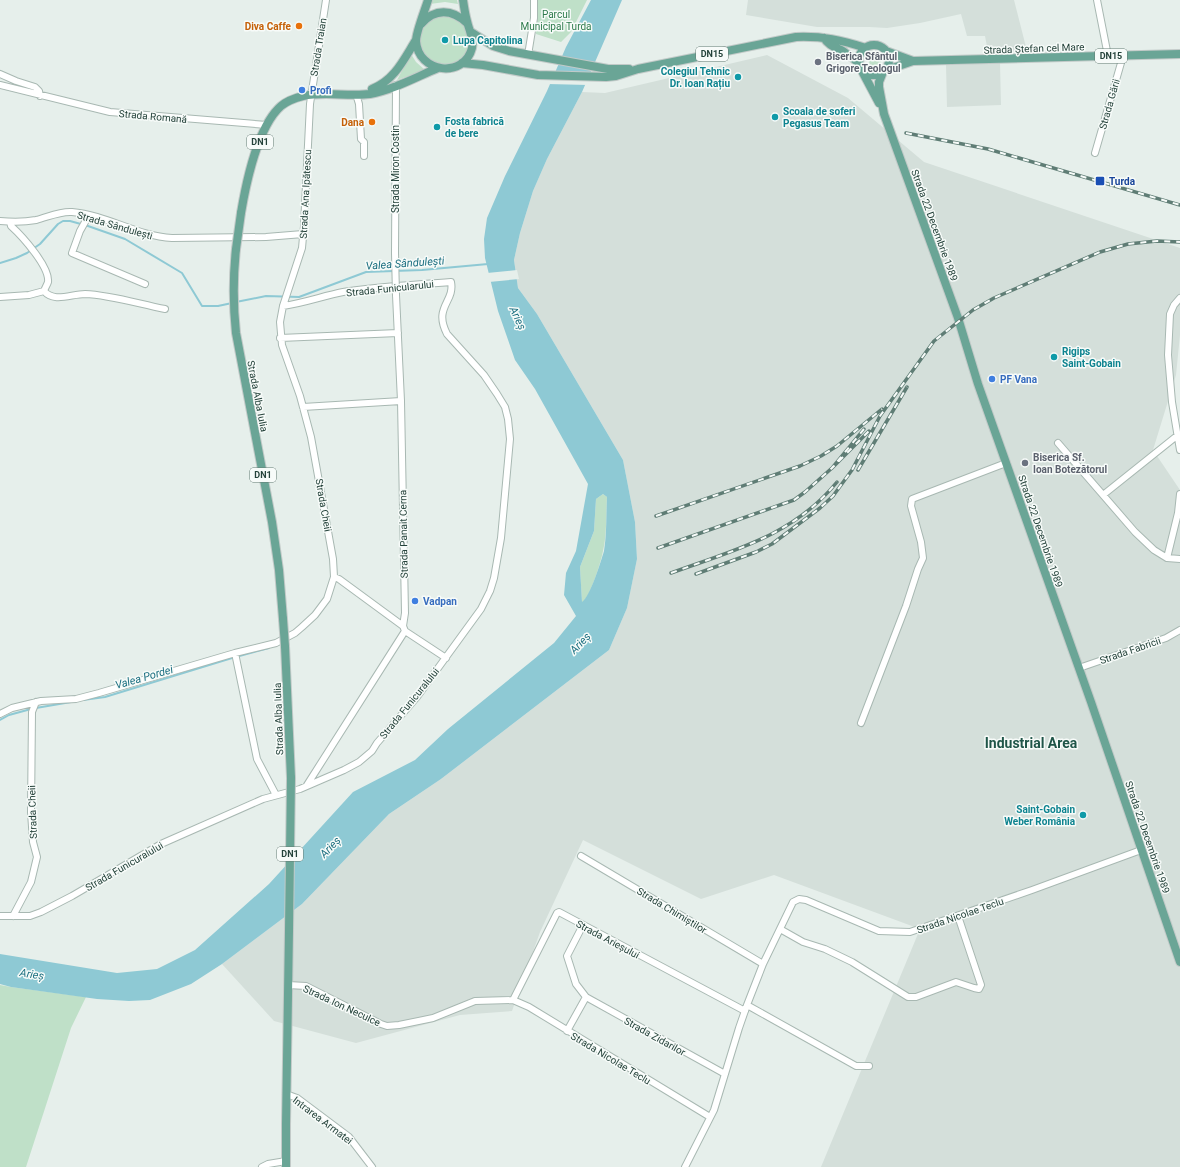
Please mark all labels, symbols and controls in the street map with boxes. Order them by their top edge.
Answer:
park label: Parcul Municipal Turda [520,9,592,32]
street label: Strada Traian [308,17,329,77]
place label: Diva Caffe [245,21,292,32]
marker: Diva Caffe [294,21,304,31]
marker: Lupa Capitolina [440,35,450,45]
place label: Lupa Capitolina [453,35,523,46]
street label: Strada Ștefan cel Mare [983,41,1085,57]
road number: DN15 [696,47,728,61]
road number: DN15 [1095,49,1127,63]
place label: Biserica Sfântul Grigore Teologul [826,51,901,74]
marker: Biserica Sfântul Grigore Teologul [813,57,823,67]
place label: Colegiul Tehnic Dr. Ioan Rațiu [661,66,730,90]
marker: Colegiul Tehnic Dr. Ioan Rațiu [733,72,743,82]
street label: Strada Gării [1097,78,1122,131]
marker: Profi [297,85,307,95]
place label: Profi [310,85,332,96]
place label: Scoala de soferi Pegasus Team [783,106,856,129]
street label: Strada Romană [118,108,188,125]
marker: Scoala de soferi Pegasus Team [770,112,780,122]
place label: Fosta fabrică de bere [445,116,504,139]
place label: Dana [341,117,365,128]
marker: Dana [367,117,377,127]
marker: Fosta fabrică de bere [432,122,442,132]
street label: Strada Miron Costin [390,125,401,213]
road number: DN1 [247,135,273,149]
street label: Strada Ana Ipătescu [298,149,313,239]
street label: Strada 22 Decembrie 1989 [909,168,960,282]
marker: Turda [1094,175,1106,187]
place label: Turda [1109,176,1136,187]
street label: Strada Sândulești [76,209,154,242]
water label: Valea Sândulești [365,254,445,273]
street label: Strada Funicularului [346,278,434,299]
water label: Arieș [506,304,529,332]
place label: Rigips Saint-Gobain [1062,346,1121,369]
marker: Rigips Saint-Gobain [1049,352,1059,362]
street label: Strada Alba Iulia [245,359,270,433]
marker: PF Vana [987,374,997,384]
place label: PF Vana [1000,374,1038,385]
place label: Biserica Sf. Ioan Botezătorul [1033,452,1107,475]
marker: Biserica Sf. Ioan Botezătorul [1020,458,1030,468]
road number: DN1 [250,468,276,482]
street label: Strada 22 Decembrie 1989 [1016,474,1065,589]
street label: Strada Cheii [313,478,334,532]
street label: Strada Panait Cerna [397,490,410,578]
marker: Vadpan [410,596,420,606]
place label: Vadpan [423,596,457,607]
water label: Arieș [567,630,594,657]
street label: Strada Fabricii [1098,635,1162,666]
water label: Valea Pordei [114,663,175,692]
street label: Strada Funicuralului [377,666,441,741]
street label: Strada Alba Iulia [272,683,285,755]
district label: Industrial Area [985,735,1078,751]
street label: Strada 22 Decembrie 1989 [1123,780,1172,895]
street label: Strada Cheii [26,785,39,839]
place label: Saint-Gobain Weber România [1004,804,1076,827]
marker: Saint-Gobain Weber România [1078,810,1088,820]
water label: Arieș [317,834,344,861]
street label: Strada Funicuralului [83,840,165,893]
road number: DN1 [277,847,303,861]
street label: Strada Chimiștilor [634,885,709,937]
street label: Strada Nicolae Teclu [915,895,1005,936]
street label: Strada Arieșului [574,918,641,962]
water label: Arieș [18,966,45,983]
street label: Strada Ion Neculce [301,983,382,1028]
street label: Strada Zidarilor [622,1015,688,1058]
street label: Strada Nicolae Teclu [569,1030,653,1087]
street label: Intrarea Armatei [291,1094,355,1146]

